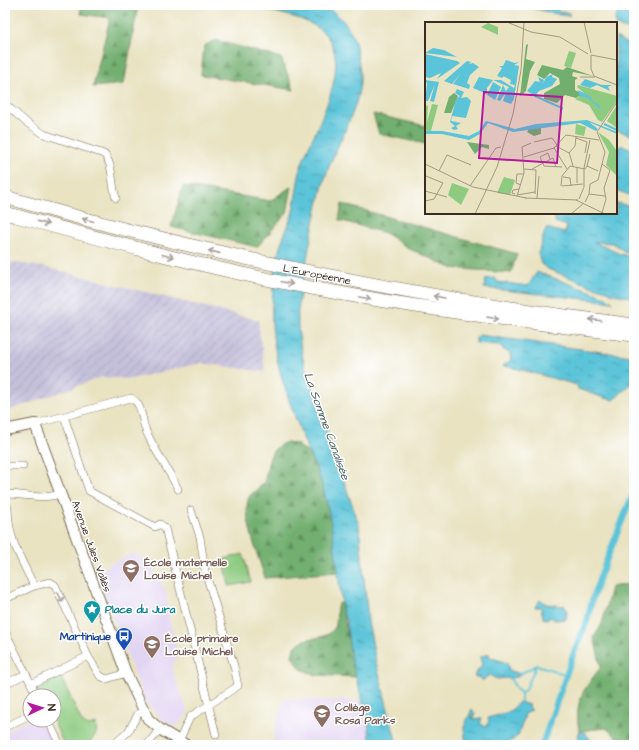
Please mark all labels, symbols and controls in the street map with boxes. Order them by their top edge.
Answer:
inset map [425,22,617,214]
one-way arrow [82,216,95,223]
one-way arrow [36,220,49,227]
one-way arrow [208,247,221,255]
one-way arrow [162,253,175,260]
street label: L'Européenne [282,261,352,288]
one-way arrow [280,280,293,288]
one-way arrow [433,293,446,301]
one-way arrow [358,294,371,302]
one-way arrow [487,314,500,322]
one-way arrow [589,317,602,324]
water label: La Somme Canalisée [299,370,354,483]
street label: Avenue Jules Vallès [68,498,115,595]
place label: École maternelle Louise Michel [144,555,227,583]
school or university icon: École maternelle Louise Michel [121,558,141,583]
one-way arrow [57,590,64,602]
place icon: Place du Jura [82,599,102,624]
place label: Place du Jura [105,602,176,617]
bus stop icon: Martinique [114,626,134,651]
place label: Martinique [60,629,111,645]
place label: École primaire Louise Michel [165,631,238,659]
school or university icon: École primaire Louise Michel [142,634,162,659]
north arrow [22,688,62,728]
place label: Collège Rosa Parks [335,700,396,728]
text: N [44,703,59,711]
school or university icon: Collège Rosa Parks [312,703,332,728]

